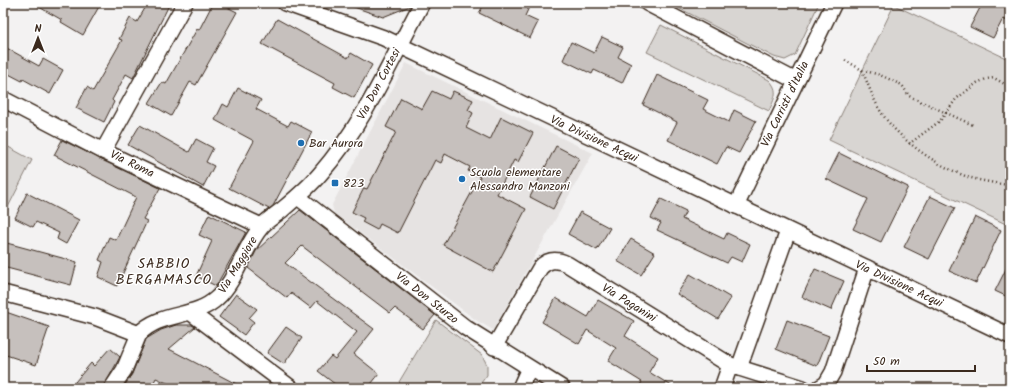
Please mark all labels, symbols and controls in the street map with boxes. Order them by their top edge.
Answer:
north arrow [18,18,58,58]
text: N [35,20,42,38]
street label: Via Don Cortesi [352,44,406,123]
street label: Via Carristi d'Italia [756,57,814,150]
street label: Via Divisione Acqui [547,110,642,168]
place label: Bar Aurora [309,134,364,153]
marker: Bar Aurora [296,138,306,148]
street label: Via Roma [107,145,158,183]
place label: Scuola elementare Alessandro Manzoni [470,163,571,196]
place label: 823 [343,174,364,193]
marker: Scuola elementare Alessandro Manzoni [457,174,467,184]
marker: 823 [330,178,340,188]
street label: Via Maggiore [213,232,263,297]
district label: SABBIO BERGAMASCO [116,253,212,291]
street label: Via Divisione Acqui [852,255,947,313]
street label: Via Don Sturzo [391,267,463,329]
street label: Via Paganini [598,279,661,328]
scale bar [867,347,975,373]
text: 50 m [873,352,900,371]

